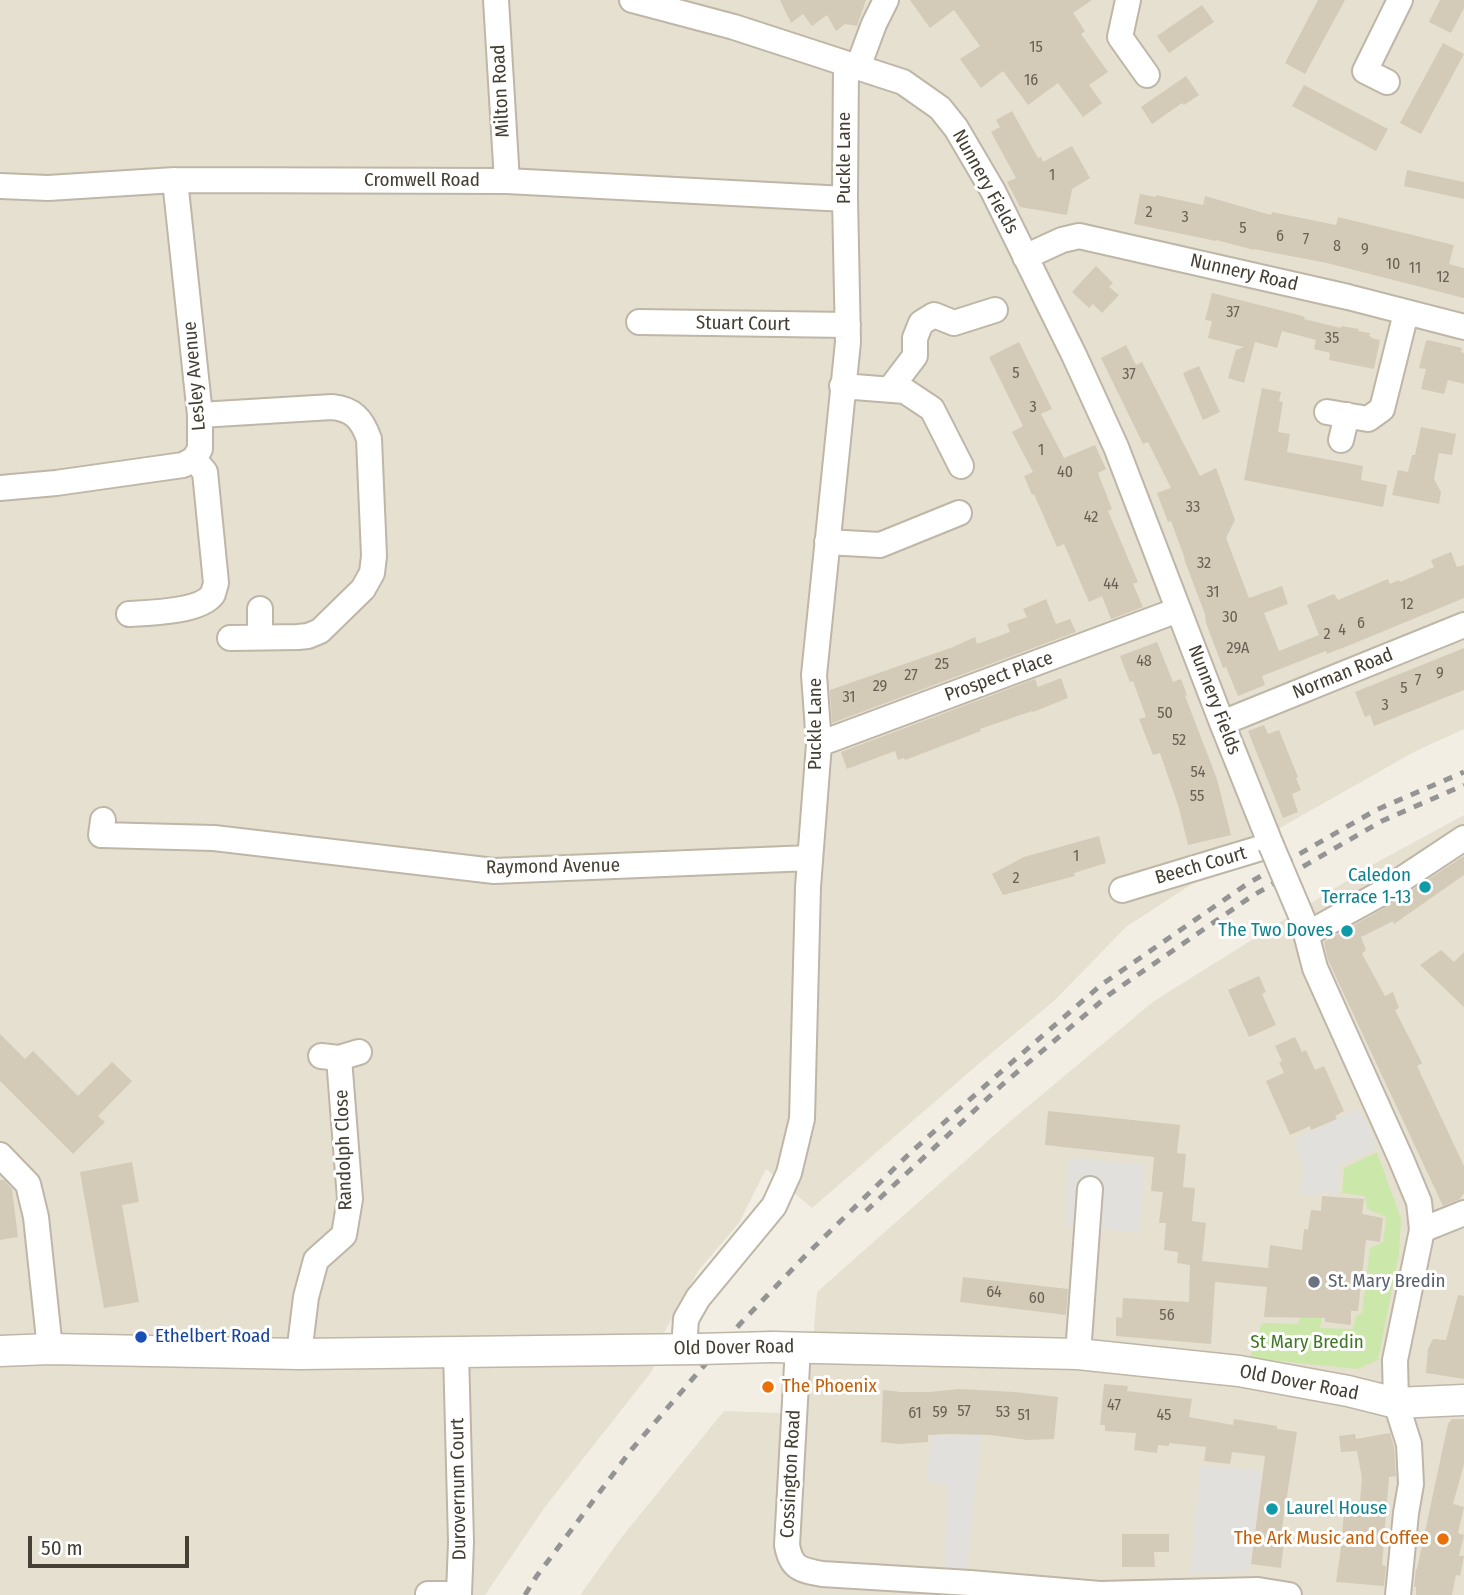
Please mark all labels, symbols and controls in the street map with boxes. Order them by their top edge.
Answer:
house number: 15 [1029,38,1043,58]
street label: Milton Road [487,44,515,138]
house number: 16 [1024,71,1038,91]
street label: Puckle Lane [834,112,856,204]
street label: Nunnery Fields [947,126,1023,238]
house number: 1 [1049,166,1055,186]
street label: Cromwell Road [364,170,480,192]
house number: 2 [1145,203,1153,223]
house number: 3 [1181,208,1189,228]
house number: 5 [1239,219,1247,239]
house number: 6 [1276,227,1284,247]
house number: 7 [1303,230,1309,250]
house number: 8 [1333,237,1341,257]
house number: 9 [1361,240,1369,260]
street label: Nunnery Road [1188,250,1300,296]
house number: 10 [1386,255,1400,275]
house number: 11 [1409,259,1421,279]
house number: 12 [1436,268,1450,288]
house number: 37 [1226,303,1240,323]
street label: Stuart Court [696,312,790,336]
street label: Lesley Avenue [179,320,211,432]
house number: 35 [1325,329,1339,349]
house number: 5 [1012,364,1020,384]
house number: 37 [1122,365,1136,385]
house number: 3 [1029,398,1037,418]
house number: 1 [1038,441,1044,461]
house number: 40 [1057,463,1073,483]
house number: 33 [1186,498,1200,518]
house number: 42 [1084,508,1098,528]
house number: 32 [1197,554,1211,574]
house number: 44 [1103,575,1119,595]
house number: 31 [1206,583,1220,603]
house number: 12 [1400,595,1414,615]
house number: 30 [1222,608,1238,628]
house number: 6 [1357,614,1365,634]
house number: 4 [1338,621,1346,641]
house number: 2 [1323,625,1331,645]
house number: 29A [1227,639,1249,659]
street label: Nunnery Fields [1183,642,1245,758]
street label: Norman Road [1290,644,1396,704]
street label: Prospect Place [942,647,1056,707]
house number: 48 [1136,652,1152,672]
house number: 25 [935,655,949,675]
house number: 9 [1436,664,1444,684]
house number: 27 [904,666,918,686]
house number: 7 [1415,671,1421,691]
house number: 29 [873,677,887,697]
street label: Puckle Lane [805,678,827,770]
house number: 5 [1400,679,1408,699]
house number: 31 [842,688,856,708]
house number: 3 [1381,696,1389,716]
house number: 50 [1157,704,1173,724]
house number: 52 [1172,731,1186,751]
house number: 54 [1190,763,1206,783]
house number: 55 [1190,787,1204,807]
street label: Beech Court [1153,842,1249,890]
house number: 1 [1073,847,1079,867]
street label: Raymond Avenue [486,854,620,880]
place label: Caledon Terrace 1-13 [1321,865,1411,909]
house number: 2 [1012,869,1020,889]
marker: Caledon Terrace 1-13 [1417,879,1433,895]
place label: The Two Doves [1218,920,1333,942]
marker: The Two Doves [1339,923,1355,939]
street label: Randolph Close [330,1089,358,1211]
place label: St. Mary Bredin [1328,1271,1445,1293]
marker: St. Mary Bredin [1306,1274,1322,1290]
house number: 64 [986,1283,1002,1303]
house number: 60 [1029,1289,1045,1309]
house number: 56 [1159,1306,1175,1326]
place label: Ethelbert Road [155,1326,270,1348]
marker: Ethelbert Road [133,1329,149,1345]
park label: St Mary Bredin [1250,1332,1364,1354]
street label: Old Dover Road [673,1336,795,1360]
street label: Old Dover Road [1238,1360,1360,1406]
place label: The Phoenix [782,1376,877,1398]
marker: The Phoenix [760,1379,776,1395]
house number: 47 [1107,1396,1121,1416]
house number: 57 [957,1402,971,1422]
house number: 59 [933,1403,947,1423]
house number: 53 [996,1403,1010,1423]
house number: 61 [908,1404,922,1424]
house number: 51 [1018,1406,1030,1426]
house number: 45 [1157,1406,1171,1426]
street label: Cossington Road [776,1409,806,1539]
street label: Durovernum Court [446,1418,472,1560]
place label: Laurel House [1286,1498,1387,1520]
marker: Laurel House [1264,1501,1280,1517]
scale bar [32,1522,192,1566]
place label: The Ark Music and Coffee [1234,1528,1429,1550]
marker: The Ark Music and Coffee [1435,1531,1451,1547]
text: 50 m [41,1535,83,1561]

